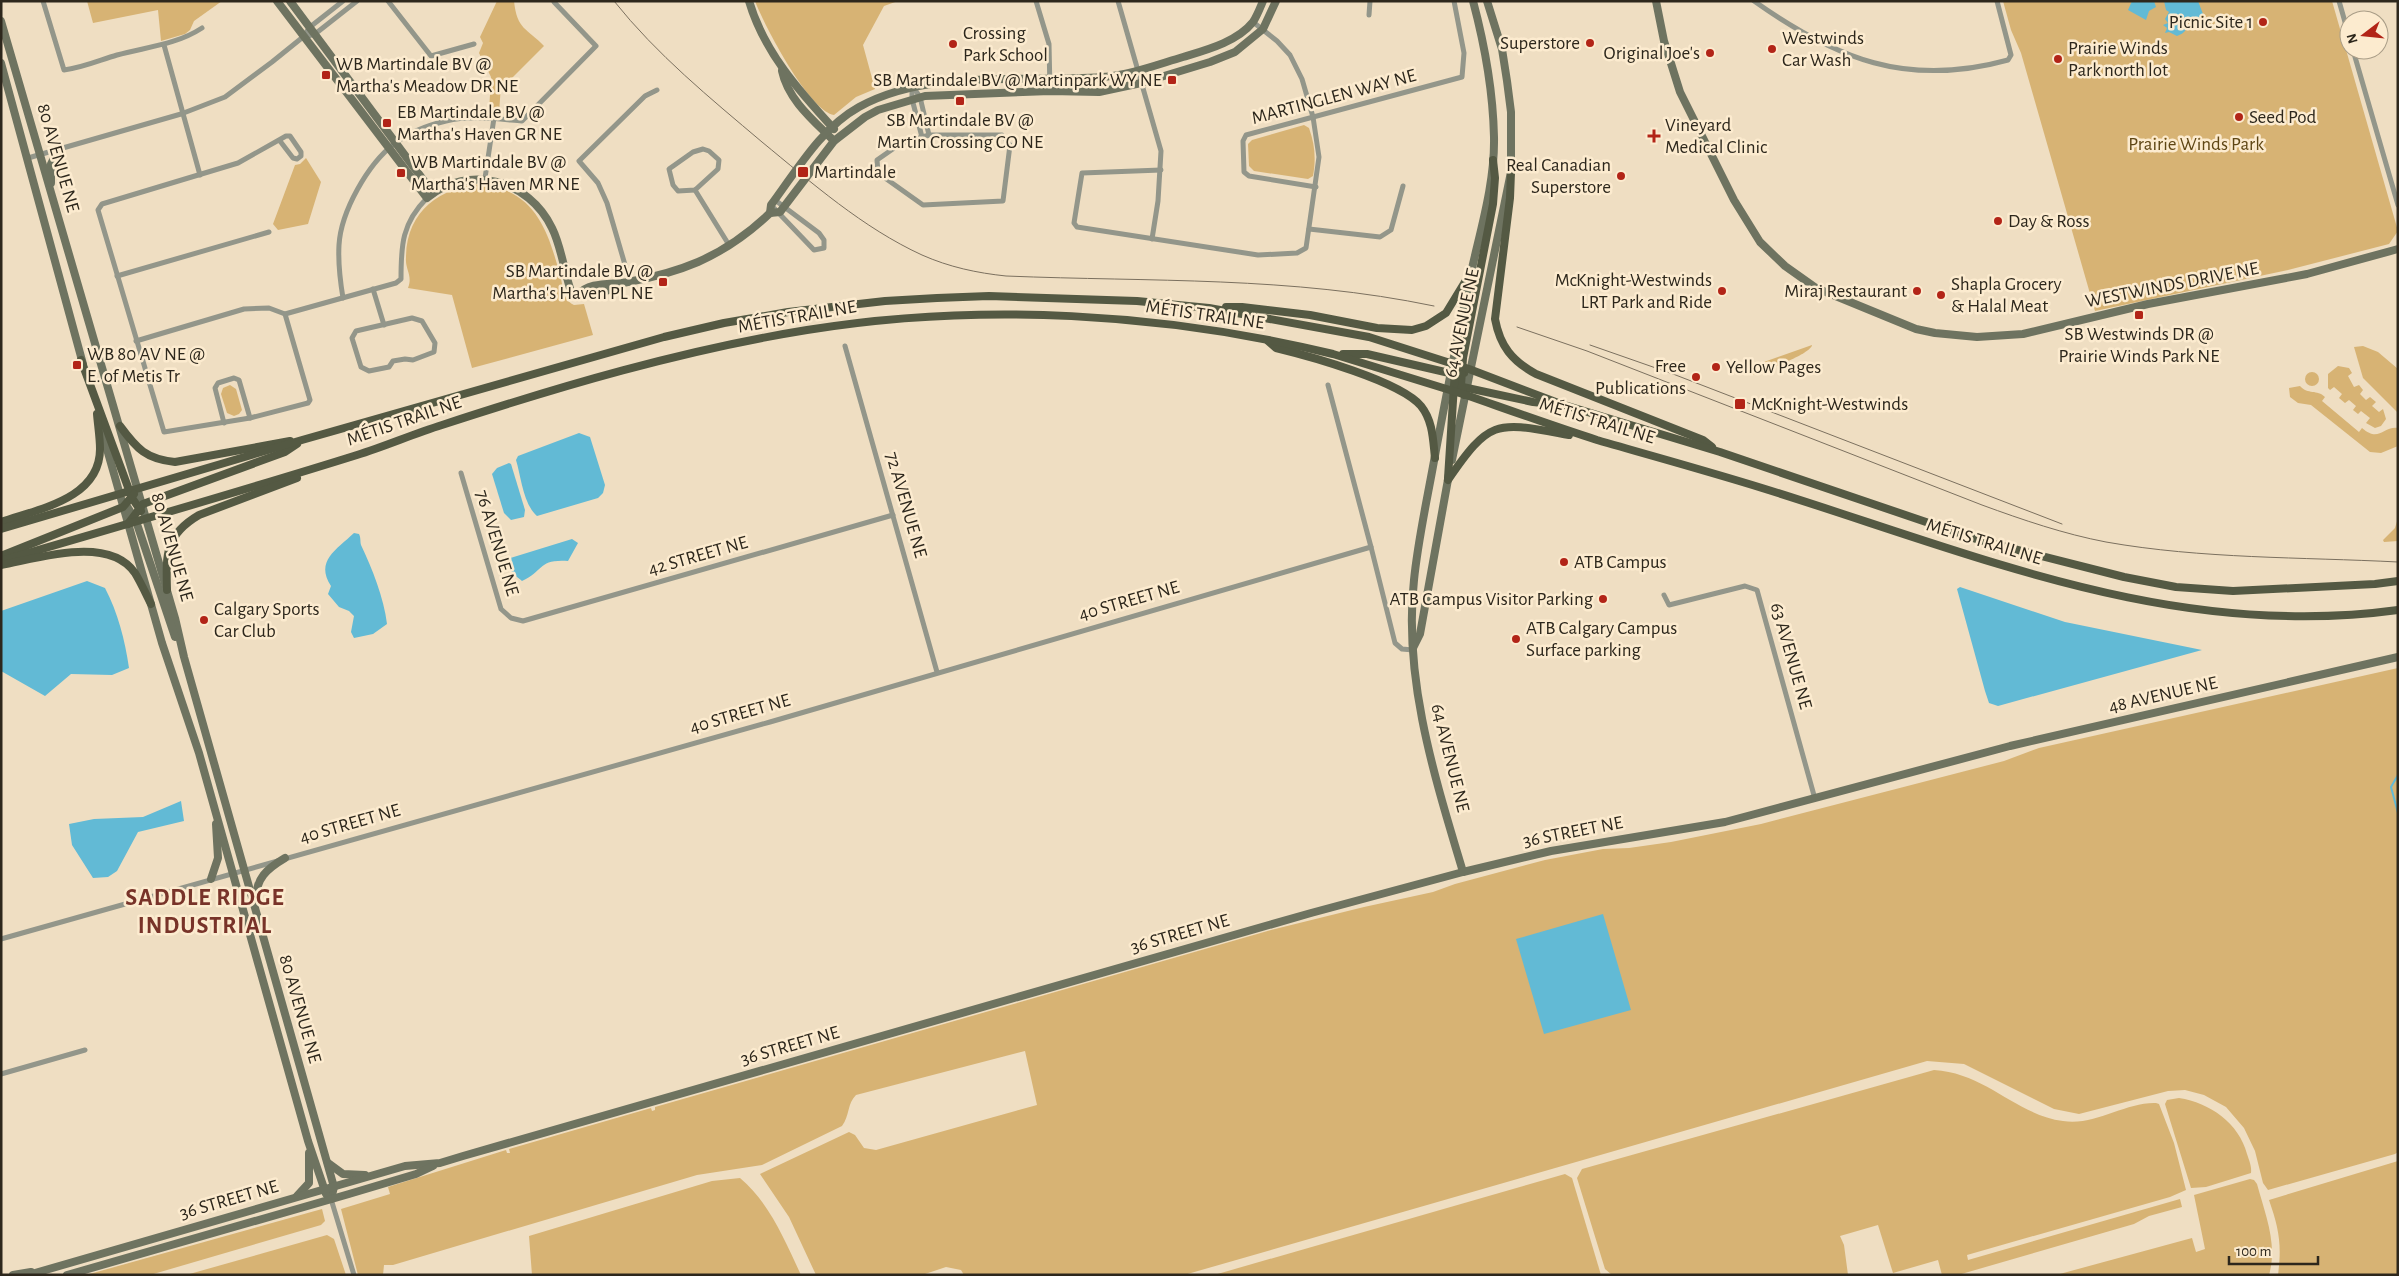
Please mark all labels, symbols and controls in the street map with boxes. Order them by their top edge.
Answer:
north arrow [2339,10,2389,60]
place label: Picnic Site 1 [2169,13,2253,32]
marker: Picnic Site 1 [2257,16,2269,28]
place label: Crossing Park School [963,24,1048,65]
place label: Westwinds Car Wash [1782,29,1864,70]
text: N [2344,32,2361,45]
place label: Superstore [1500,34,1580,53]
marker: Superstore [1584,37,1596,49]
marker: Crossing Park School [947,38,959,50]
place label: Prairie Winds Park north lot [2068,39,2168,80]
marker: Westwinds Car Wash [1766,43,1778,55]
place label: Original Joe's [1604,44,1700,63]
marker: Original Joe's [1704,47,1716,59]
marker: Prairie Winds Park north lot [2052,53,2064,65]
place label: WB Martindale BV @ Martha's Meadow DR NE [336,55,518,96]
street label: MARTINGLEN WAY NE [1250,66,1418,128]
marker: WB Martindale BV @ Martha's Meadow DR NE [320,69,332,81]
place label: SB Martindale BV @ Martinpark WY NE [873,71,1162,90]
marker: SB Martindale BV @ Martinpark WY NE [1166,74,1178,86]
marker: SB Martindale BV @ Martin Crossing CO NE [954,95,966,107]
street label: 80 AVENUE NE [33,102,83,214]
place label: EB Martindale BV @ Martha's Haven GR NE [397,103,562,144]
place label: Seed Pod [2249,108,2316,127]
place label: SB Martindale BV @ Martin Crossing CO NE [877,111,1043,152]
marker: Seed Pod [2233,111,2245,123]
place label: Vineyard Medical Clinic [1665,116,1767,157]
marker: EB Martindale BV @ Martha's Haven GR NE [381,117,393,129]
marker: Vineyard Medical Clinic [1647,129,1661,143]
park label: Prairie Winds Park [2128,135,2264,154]
place label: WB Martindale BV @ Martha's Haven MR NE [411,153,580,194]
place label: Real Canadian Superstore [1506,156,1611,197]
place label: Martindale [814,163,896,182]
marker: Martindale [796,165,810,179]
marker: WB Martindale BV @ Martha's Haven MR NE [395,167,407,179]
marker: Real Canadian Superstore [1615,170,1627,182]
place label: Day & Ross [2008,212,2090,231]
marker: Day & Ross [1992,215,2004,227]
street label: WESTWINDS DRIVE NE [2084,259,2260,311]
place label: SB Martindale BV @ Martha's Haven PL NE [492,262,653,303]
street label: 64 AVENUE NE [1441,267,1483,379]
place label: McKnight-Westwinds LRT Park and Ride [1555,271,1712,312]
place label: Shapla Grocery & Halal Meat [1951,275,2062,316]
marker: SB Martindale BV @ Martha's Haven PL NE [657,276,669,288]
place label: Miraj Restaurant [1784,282,1907,301]
marker: McKnight-Westwinds LRT Park and Ride [1716,285,1728,297]
marker: Miraj Restaurant [1911,285,1923,297]
marker: Shapla Grocery & Halal Meat [1935,289,1947,301]
street label: MÉTIS TRAIL NE [736,295,858,337]
street label: MÉTIS TRAIL NE [1144,295,1266,333]
marker: SB Westwinds DR @ Prairie Winds Park NE [2133,309,2145,321]
place label: SB Westwinds DR @ Prairie Winds Park NE [2058,325,2220,366]
place label: WB 80 AV NE @ E. of Metis Tr [87,345,205,386]
place label: Free Publications [1595,357,1686,398]
place label: Yellow Pages [1726,358,1821,377]
marker: WB 80 AV NE @ E. of Metis Tr [71,359,83,371]
marker: Yellow Pages [1710,361,1722,373]
marker: Free Publications [1690,371,1702,383]
street label: MÉTIS TRAIL NE [344,391,464,449]
street label: MÉTIS TRAIL NE [1537,392,1658,448]
place label: McKnight-Westwinds [1751,395,1908,414]
marker: McKnight-Westwinds [1733,397,1747,411]
street label: 72 AVENUE NE [882,450,930,560]
street label: 76 AVENUE NE [472,488,522,598]
street label: 80 AVENUE NE [147,491,197,603]
street label: MÉTIS TRAIL NE [1924,513,2045,569]
street label: 42 STREET NE [646,533,750,579]
place label: ATB Campus [1574,553,1667,572]
marker: ATB Campus [1558,556,1570,568]
street label: 40 STREET NE [1077,578,1181,624]
place label: ATB Campus Visitor Parking [1390,590,1594,609]
marker: ATB Campus Visitor Parking [1597,593,1609,605]
place label: Calgary Sports Car Club [214,600,320,641]
street label: 63 AVENUE NE [1767,601,1815,711]
marker: Calgary Sports Car Club [198,614,210,626]
place label: ATB Calgary Campus Surface parking [1526,619,1677,660]
marker: ATB Calgary Campus Surface parking [1510,633,1522,645]
street label: 48 AVENUE NE [2107,673,2219,717]
street label: 40 STREET NE [688,691,792,737]
street label: 64 AVENUE NE [1427,702,1473,814]
street label: 40 STREET NE [298,801,402,847]
street label: 36 STREET NE [1521,813,1625,851]
district label: SADDLE RIDGE INDUSTRIAL [125,886,285,938]
street label: 36 STREET NE [1129,911,1231,957]
street label: 80 AVENUE NE [275,953,325,1065]
street label: 36 STREET NE [739,1023,841,1069]
street label: 36 STREET NE [178,1177,280,1223]
scale bar [2229,1234,2318,1266]
text: 100 m [2236,1244,2271,1259]

